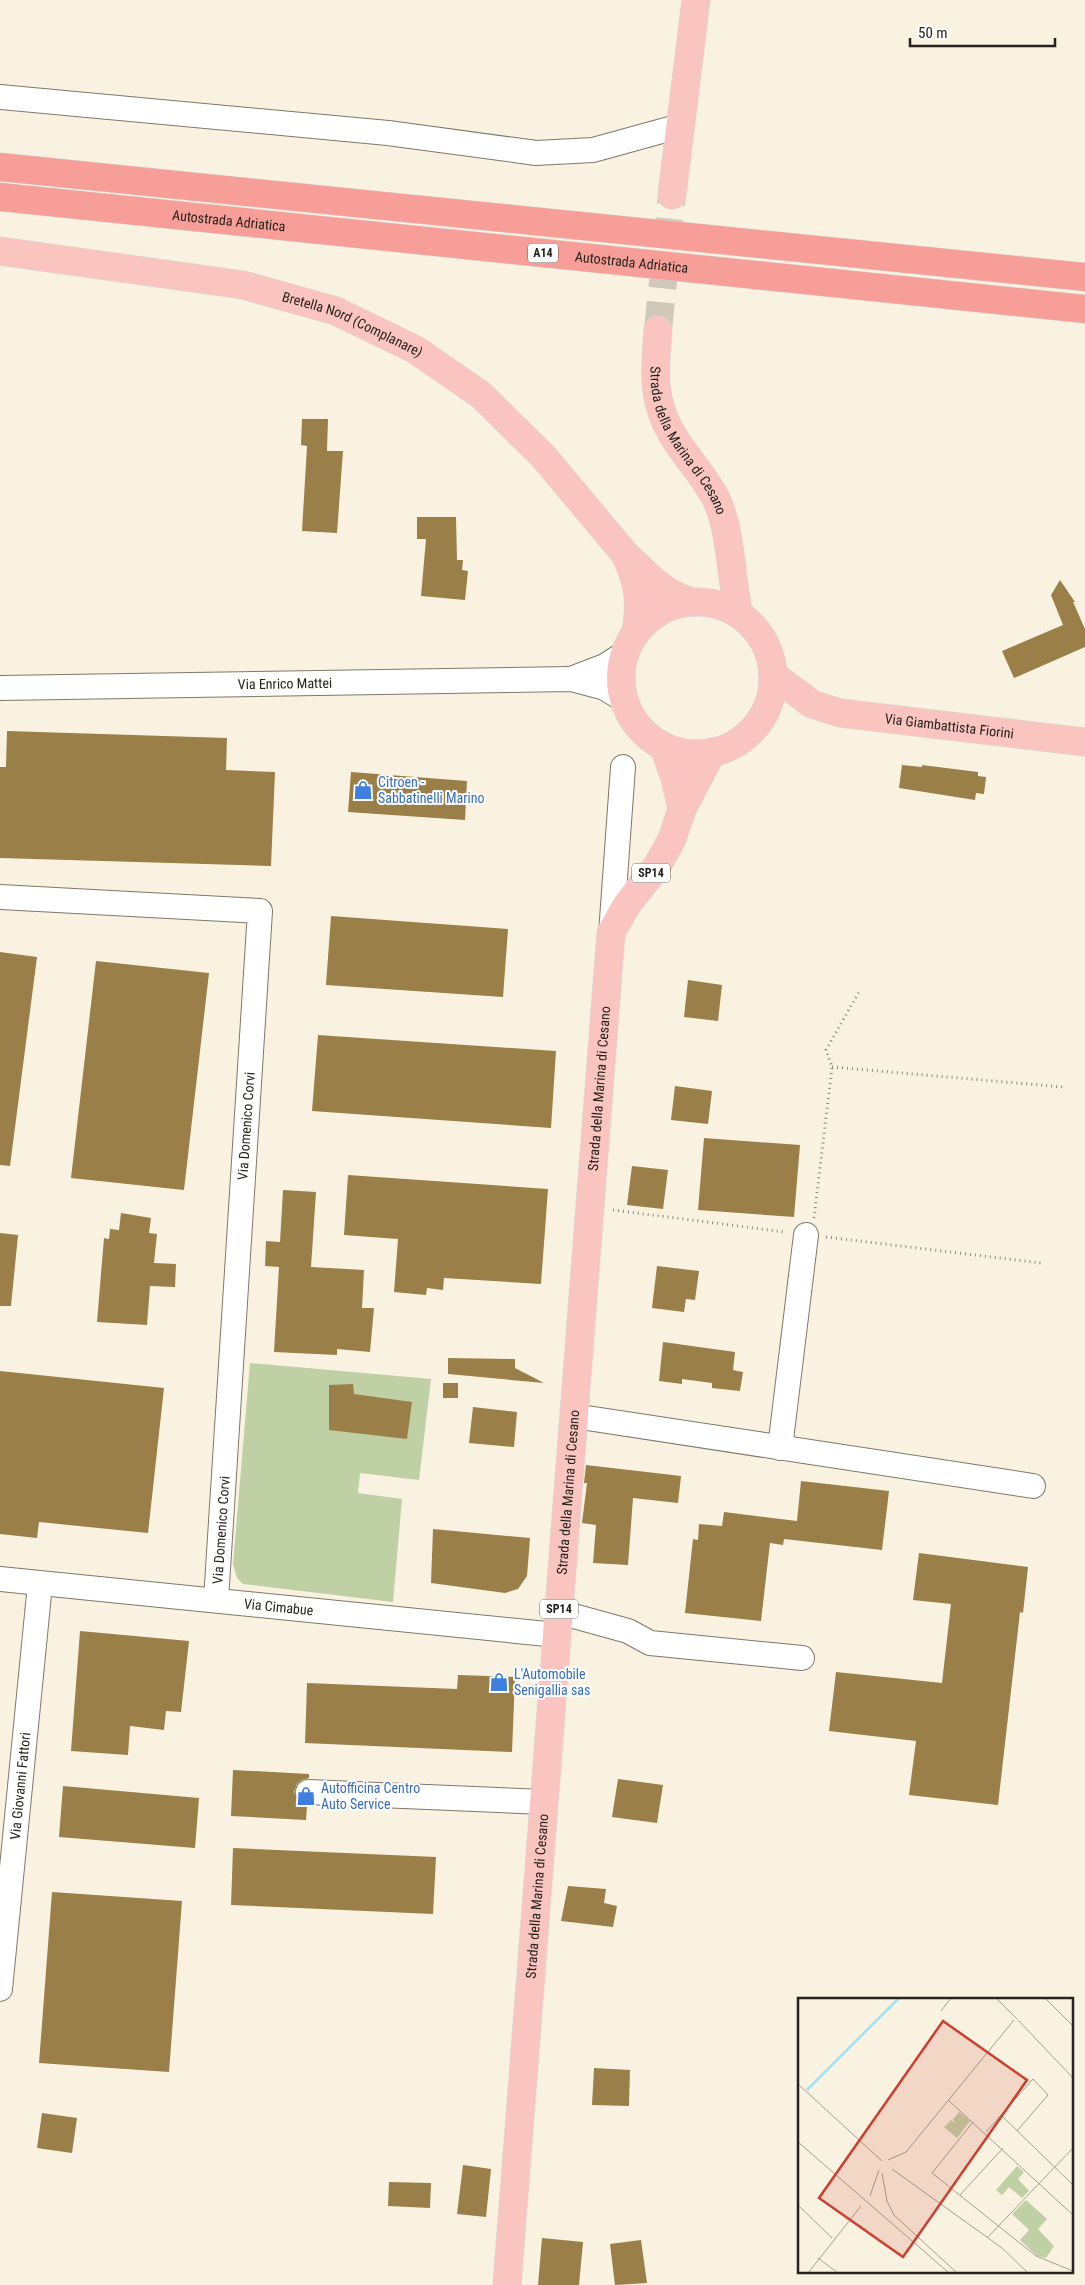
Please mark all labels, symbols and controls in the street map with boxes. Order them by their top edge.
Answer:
scale bar [910,15,1055,47]
text: 50 m [918,24,948,42]
street label: Autostrada Adriatica [171,207,286,234]
road number: A14 [528,244,558,262]
street label: Autostrada Adriatica [574,248,689,276]
street label: Bretella Nord (Complanare) [280,288,426,361]
street label: Strada della Marina di Cesano [648,366,729,516]
street label: Via Enrico Mattei [238,675,332,692]
street label: Via Giambattista Fiorini [884,710,1015,742]
place label: Citroen - Sabbatinelli Marino [378,774,485,806]
shop icon: Citroen - Sabbatinelli Marino [352,779,374,801]
road number: SP14 [632,864,670,882]
street label: Strada della Marina di Cesano [585,1006,613,1172]
street label: Via Domenico Corvi [234,1071,258,1181]
street label: Strada della Marina di Cesano [554,1409,582,1575]
street label: Via Domenico Corvi [209,1475,233,1585]
street label: Via Cimabue [243,1596,315,1618]
road number: SP14 [540,1600,578,1618]
place label: L'Automobile Senigallia sas [514,1666,590,1698]
shop icon: L'Automobile Senigallia sas [488,1671,510,1693]
street label: Via Giovanni Fattori [7,1731,33,1841]
place label: Autofficina Centro Auto Service [321,1780,420,1812]
shop icon: Autofficina Centro Auto Service [295,1785,317,1807]
street label: Strada della Marina di Cesano [523,1813,551,1979]
inset map [798,1998,1072,2272]

